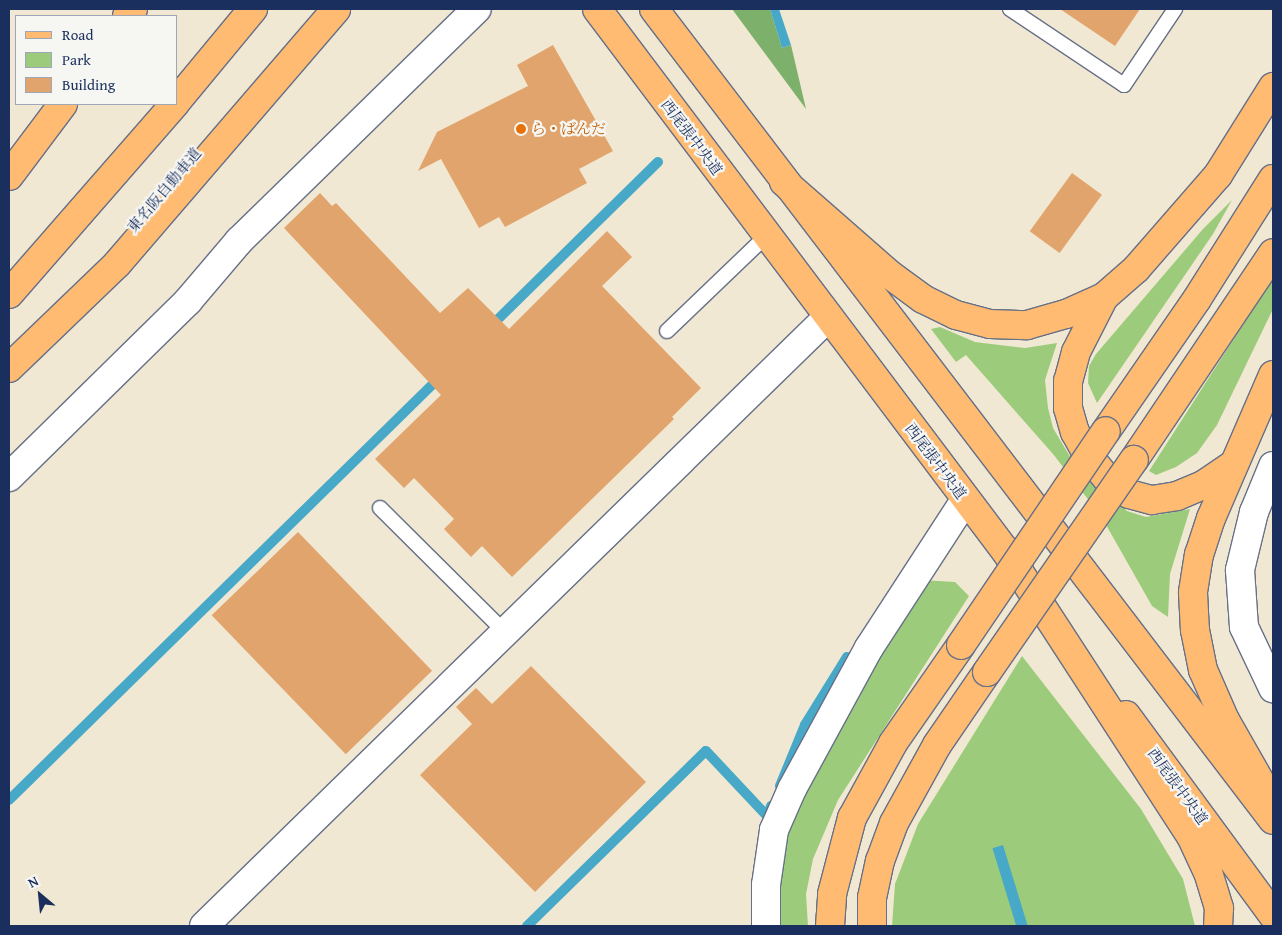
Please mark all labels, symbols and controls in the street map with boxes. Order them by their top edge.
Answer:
legend [15,15,178,105]
text: Road [62,24,93,45]
text: Park [62,49,91,70]
text: Building [62,74,115,95]
street label: 西尾張中央道 [658,96,726,178]
place label: ら・ばんだ [531,120,606,138]
marker: ら・ばんだ [515,123,527,135]
street label: 東名阪自動車道 [123,144,205,236]
street label: 西尾張中央道 [902,420,970,502]
street label: 西尾張中央道 [1144,744,1212,828]
north arrow [15,870,65,920]
text: N [24,871,42,893]

